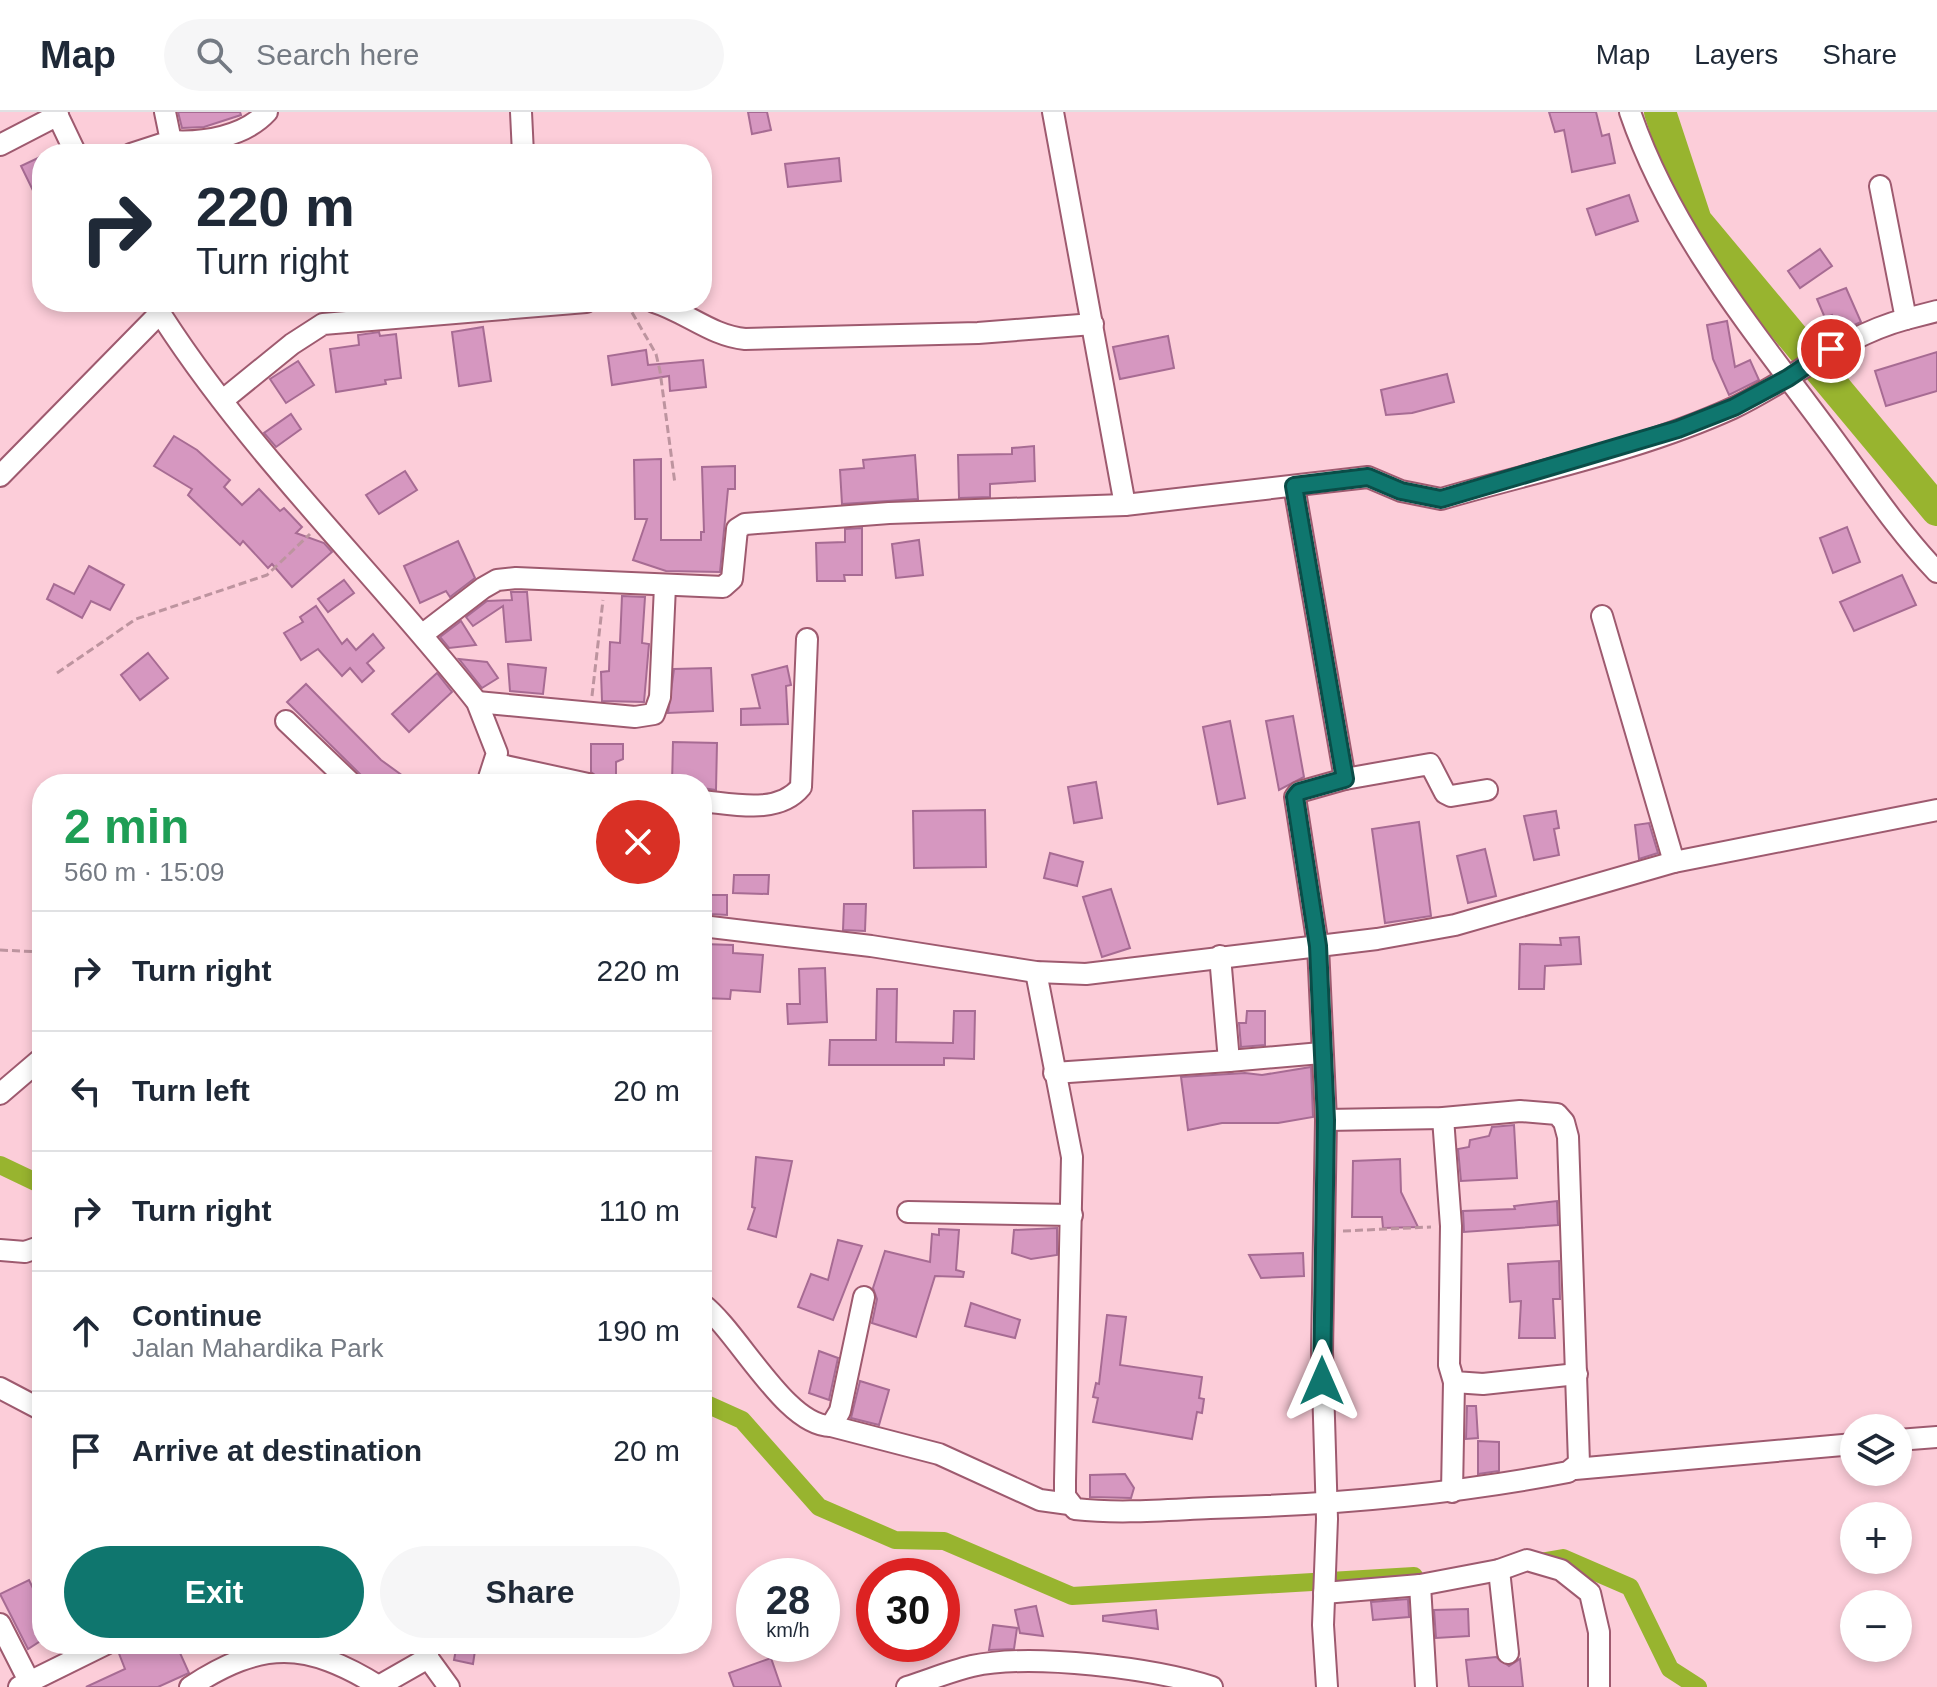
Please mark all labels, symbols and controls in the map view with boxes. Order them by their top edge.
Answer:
search box [164,19,724,91]
icon: search [192,33,236,77]
text: Map [40,34,116,76]
text: Search here [256,38,419,71]
text: Map [1596,39,1650,70]
text: Layers [1694,39,1778,70]
text: Share [1822,39,1897,70]
text: 220 m [196,175,355,238]
icon: right [64,176,168,280]
text: Turn right [196,241,349,282]
pin [1797,315,1865,383]
icon: arrive [1809,327,1853,371]
text: 2 min [64,800,189,853]
button: close [596,800,680,884]
text: 560 m · 15:09 [64,857,224,887]
icon: right [64,949,108,993]
text: Turn right [132,954,271,987]
text: 220 m [597,954,680,987]
icon: left [64,1069,108,1113]
text: Turn left [132,1074,250,1107]
text: 20 m [613,1074,680,1107]
icon: right [64,1189,108,1233]
text: Turn right [132,1194,271,1227]
text: 110 m [599,1194,680,1227]
text: Continue [132,1299,262,1332]
icon: ahead [64,1309,108,1353]
text: 190 m [597,1314,680,1347]
text: Jalan Mahardika Park [132,1333,383,1363]
position arrow [1280,1339,1364,1423]
map controls [1840,1414,1912,1662]
button: layers [1840,1414,1912,1486]
icon: arrive [64,1429,108,1473]
text: Arrive at destination [132,1434,422,1467]
text: 20 m [613,1434,680,1467]
button: + [1840,1502,1912,1574]
button: Exit [64,1546,364,1638]
button: Share [380,1546,680,1638]
speed limit sign: 30 [856,1558,960,1662]
text: 28 [766,1578,810,1622]
button: − [1840,1590,1912,1662]
text: km/h [766,1619,810,1641]

